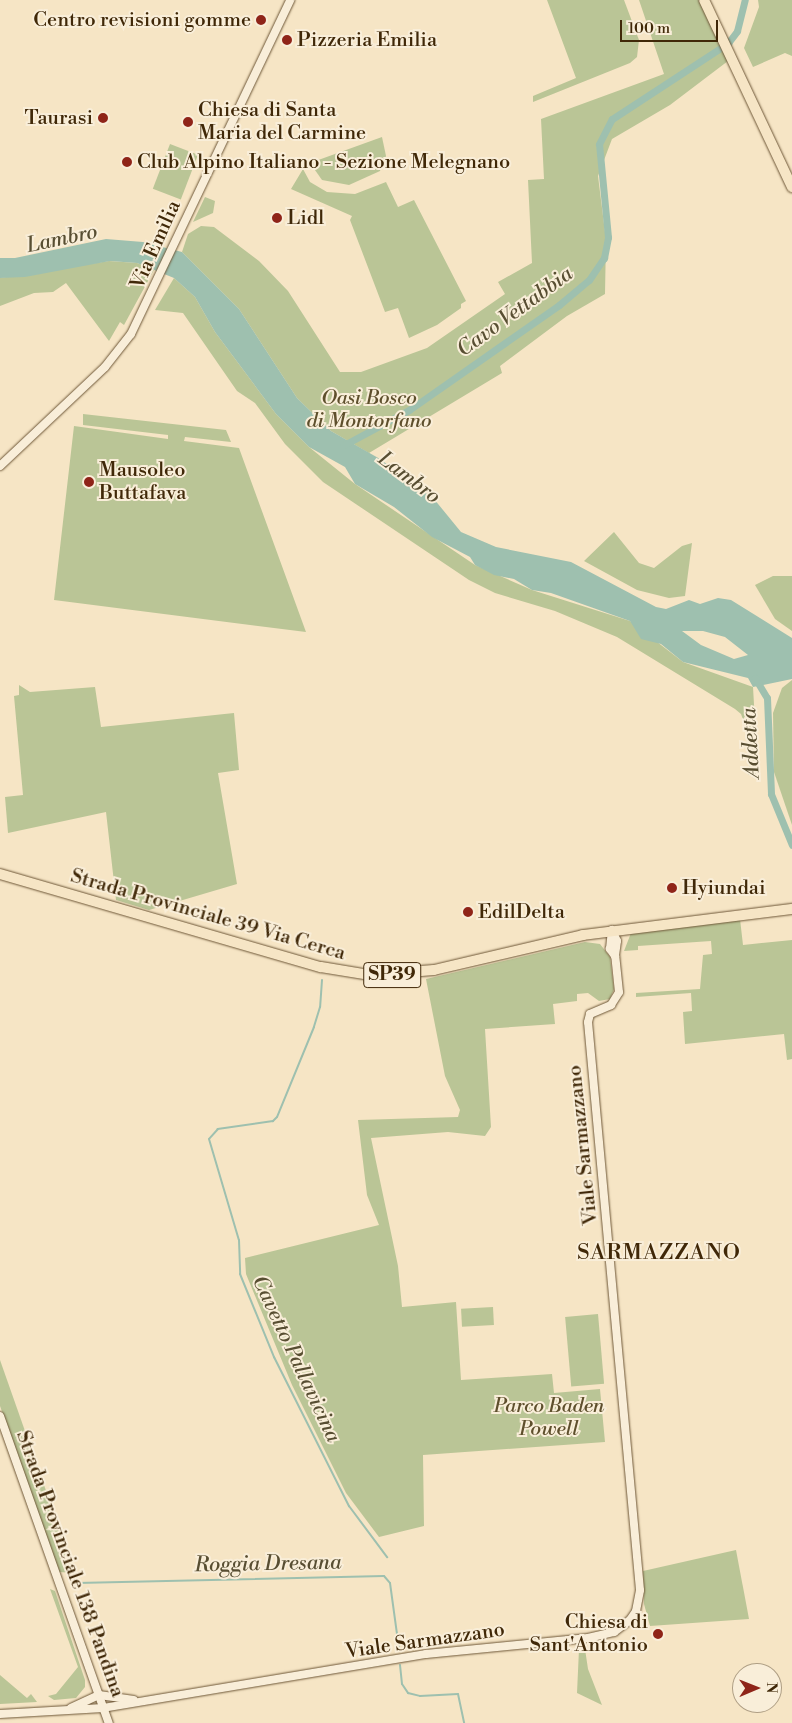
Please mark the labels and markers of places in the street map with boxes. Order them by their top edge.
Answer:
place label: Centro revisioni gomme [33,8,251,32]
marker: Centro revisioni gomme [255,14,267,26]
place label: Pizzeria Emilia [297,28,437,52]
marker: Pizzeria Emilia [281,34,293,46]
place label: Chiesa di Santa Maria del Carmine [198,98,366,145]
place label: Taurasi [25,106,93,130]
marker: Taurasi [97,112,109,124]
marker: Chiesa di Santa Maria del Carmine [182,116,194,128]
place label: Club Alpino Italiano - Sezione Melegnano [137,150,510,174]
marker: Club Alpino Italiano - Sezione Melegnano [121,156,133,168]
place label: Lidl [287,206,324,230]
marker: Lidl [271,212,283,224]
place label: Mausoleo Buttafava [99,459,186,506]
marker: Mausoleo Buttafava [83,476,95,488]
place label: Hyiundai [682,876,765,900]
marker: Hyiundai [666,882,678,894]
place label: EdilDelta [478,900,565,924]
marker: EdilDelta [462,906,474,918]
place label: Chiesa di Sant'Antonio [529,1610,648,1657]
marker: Chiesa di Sant'Antonio [652,1628,664,1640]

